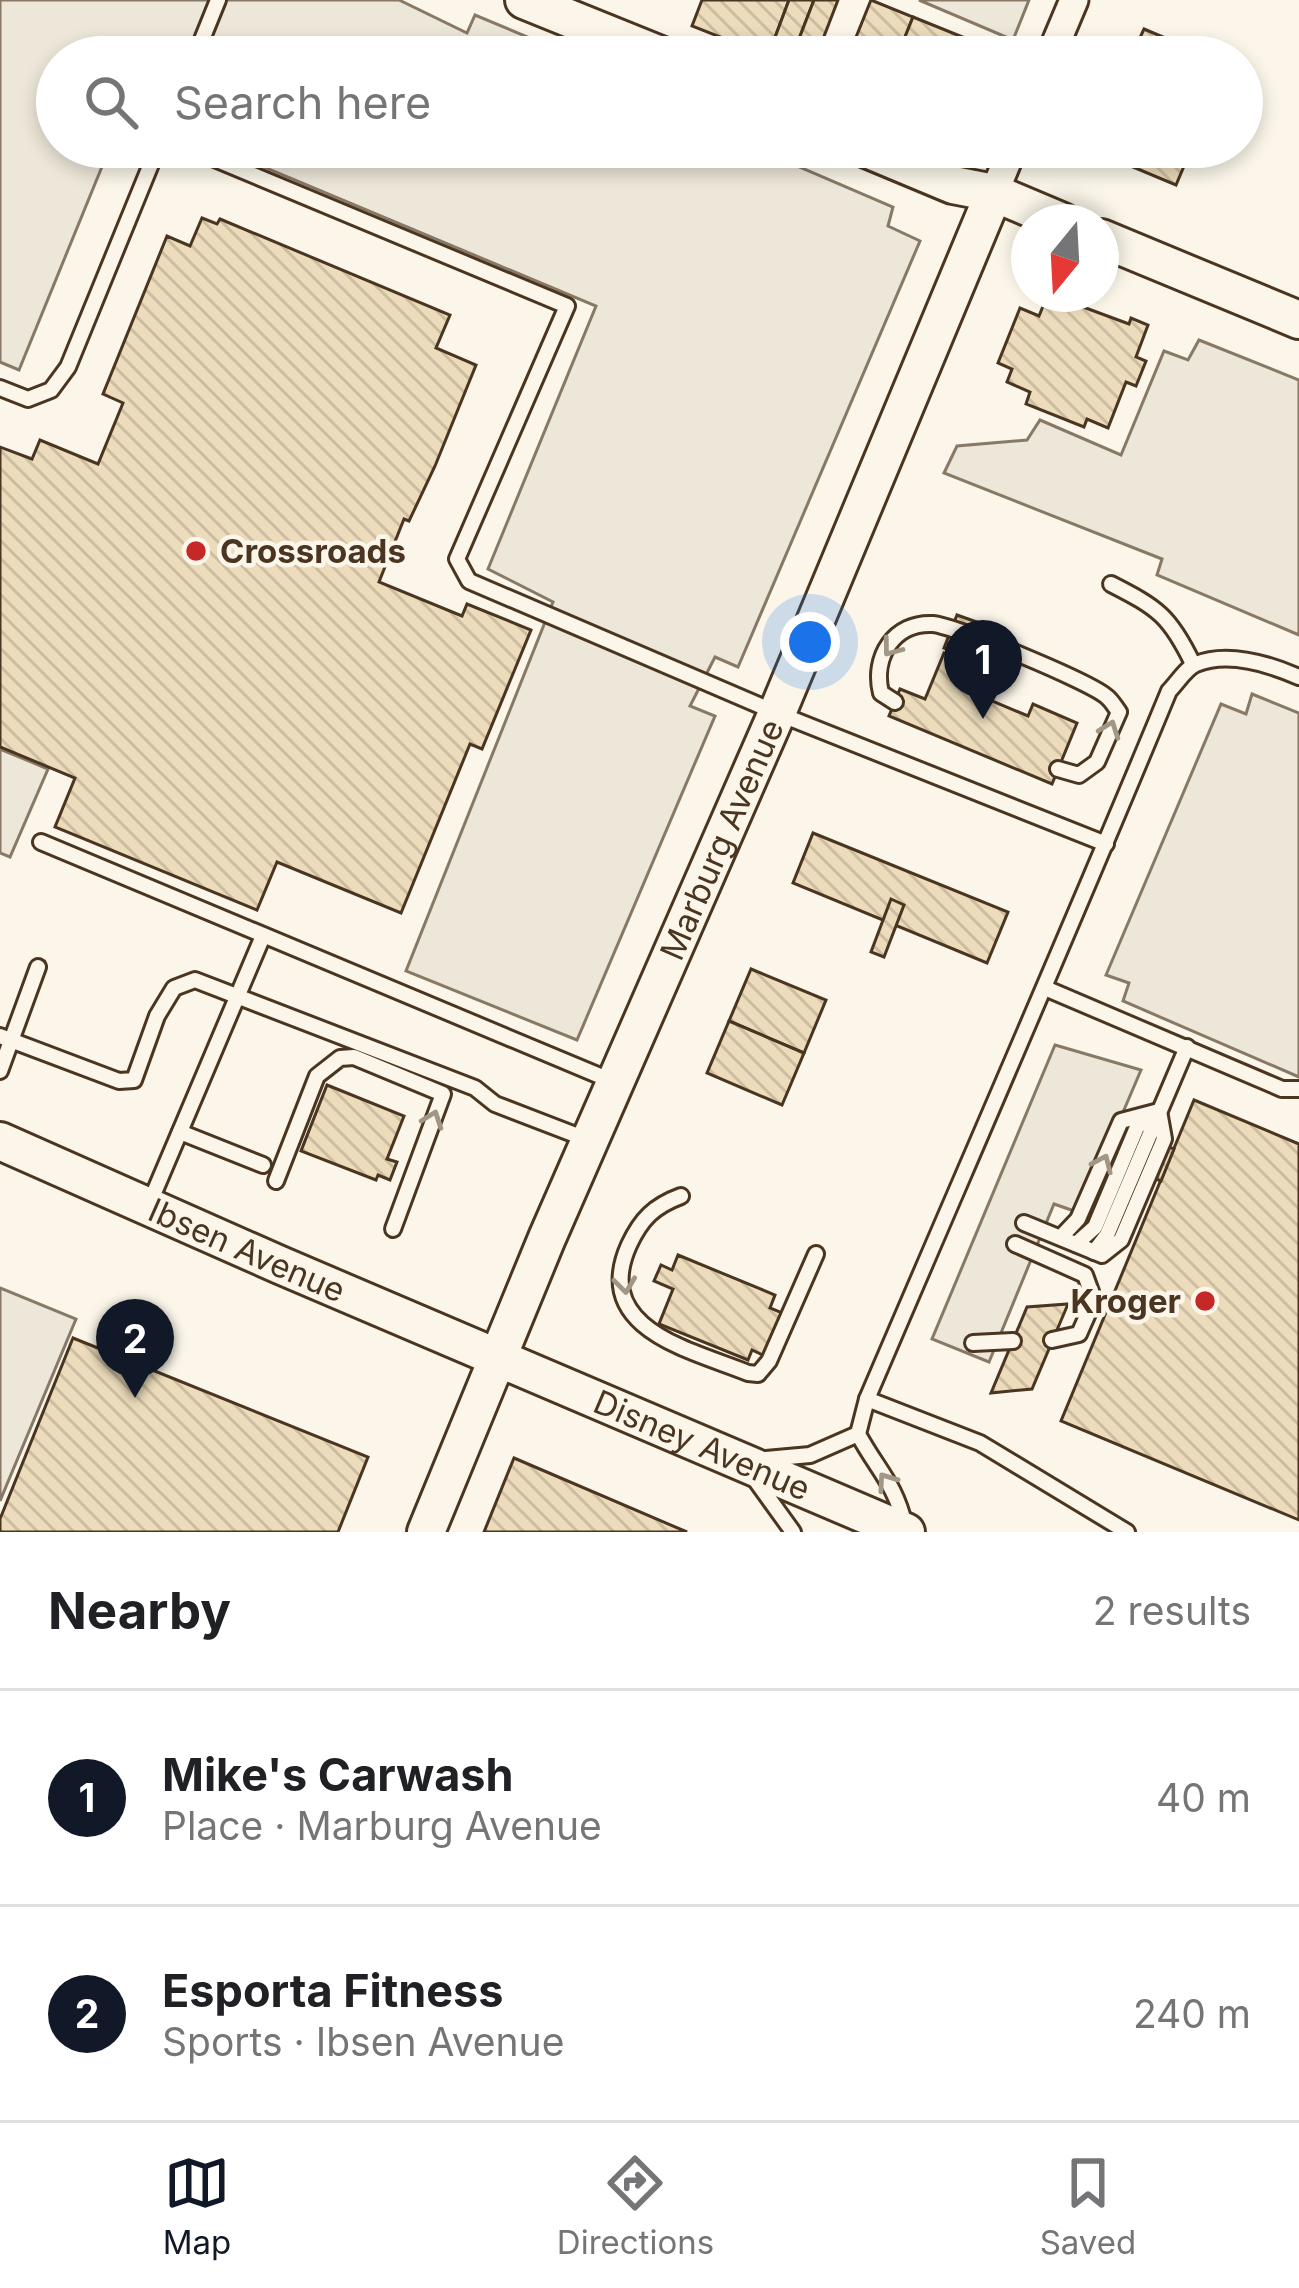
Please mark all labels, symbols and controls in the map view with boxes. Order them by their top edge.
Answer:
search box [36,36,1263,168]
icon: search [78,69,144,135]
text: Search here [174,75,431,130]
north arrow [1011,204,1119,312]
place label: Crossroads [220,531,406,571]
marker: Crossroads [183,538,209,564]
your location [780,612,840,672]
pin: 1 [944,620,1022,719]
one-way arrow [884,634,905,656]
street label: Marburg Avenue [651,713,792,966]
one-way arrow [1096,720,1120,741]
one-way arrow [419,1110,444,1131]
one-way arrow [1088,1154,1112,1176]
street label: Ibsen Avenue [143,1189,351,1310]
one-way arrow [611,1276,637,1295]
place label: Kroger [1070,1281,1181,1321]
marker: Kroger [1192,1288,1218,1314]
pin: 2 [96,1299,174,1398]
street label: Disney Avenue [588,1381,816,1509]
one-way arrow [879,1472,901,1494]
text: Nearby [48,1580,231,1641]
text: 2 results [1093,1587,1251,1634]
text: Mike's Carwash [162,1747,513,1802]
text: 1 [79,1774,95,1821]
text: 40 m [1156,1774,1251,1821]
text: Place · Marburg Avenue [162,1802,602,1849]
text: Esporta Fitness [162,1963,504,2018]
text: 2 [75,1990,99,2037]
text: 240 m [1133,1990,1251,2037]
text: Sports · Ibsen Avenue [162,2018,564,2065]
tab: Map [163,2150,231,2262]
tab: Directions [557,2150,714,2262]
tab: Saved [1040,2150,1136,2262]

